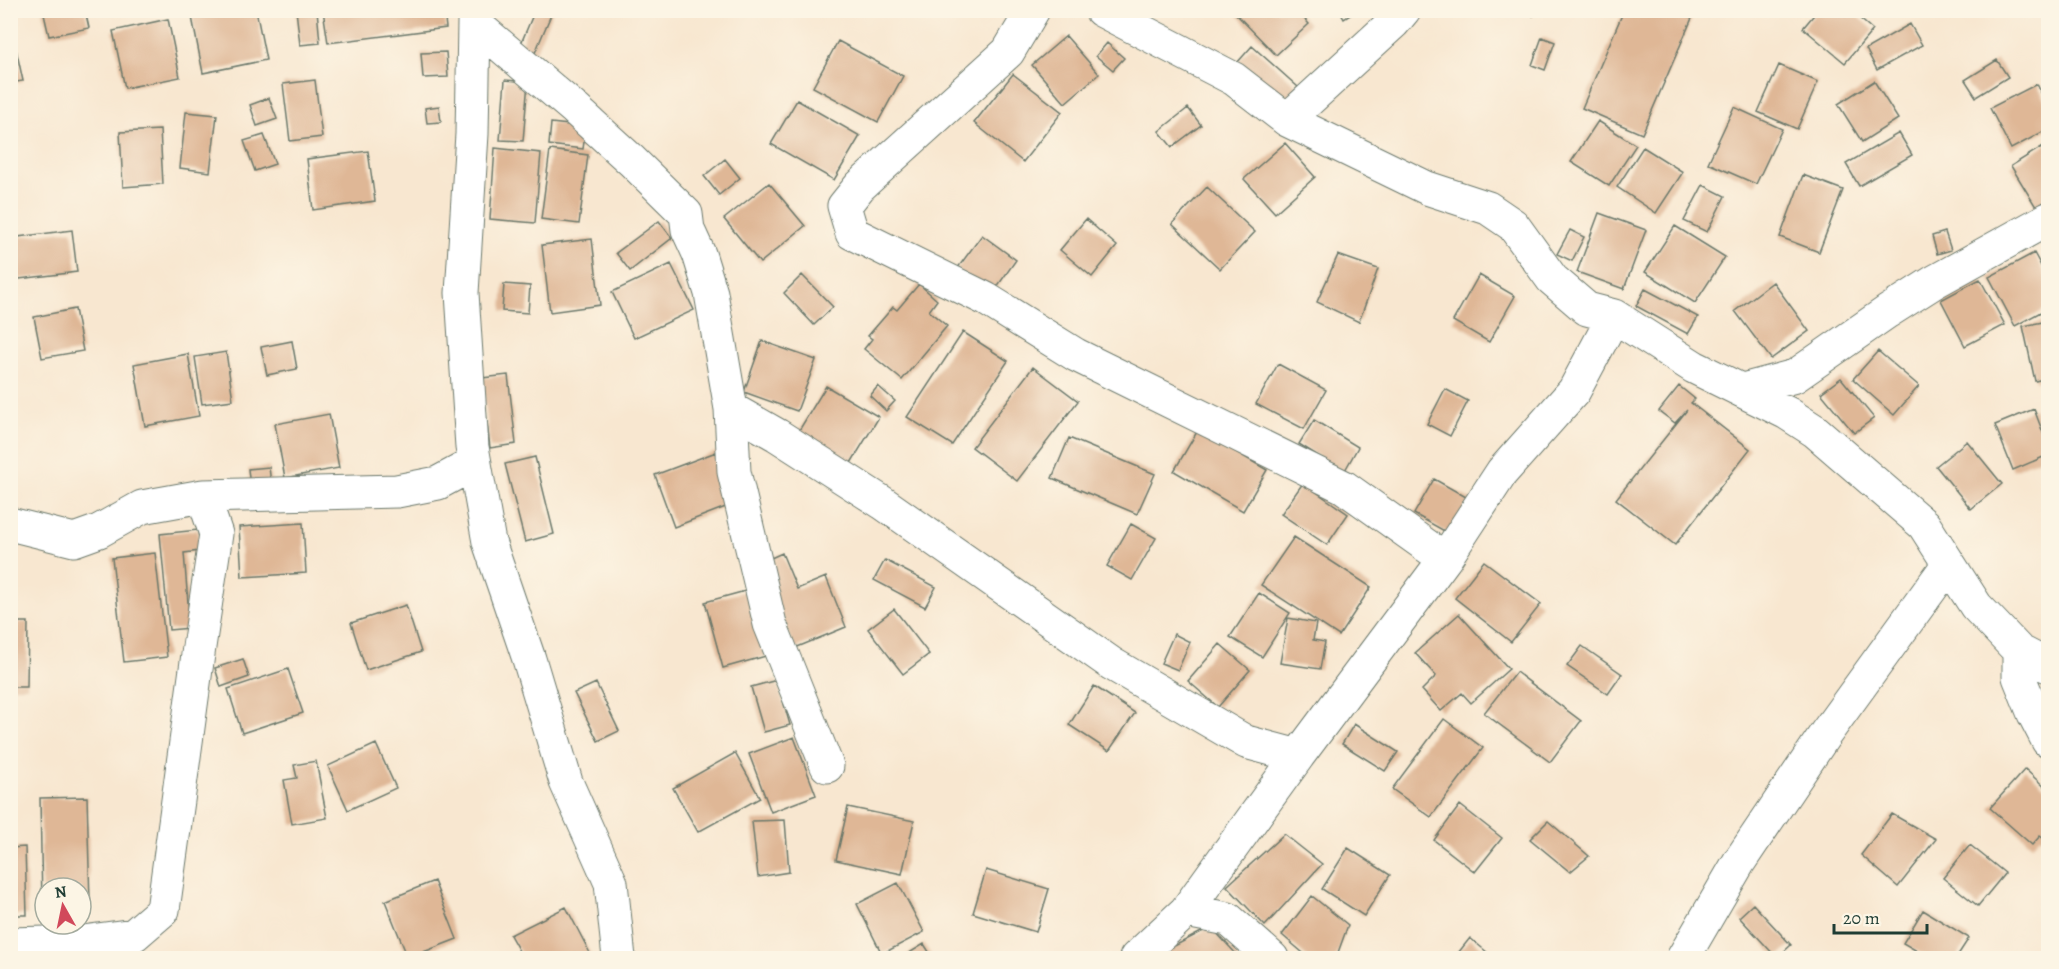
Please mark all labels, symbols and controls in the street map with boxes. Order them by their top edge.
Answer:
north arrow [33,876,93,936]
text: N [53,880,69,904]
scale bar [1834,897,1927,935]
text: 20 m [1843,906,1880,930]

